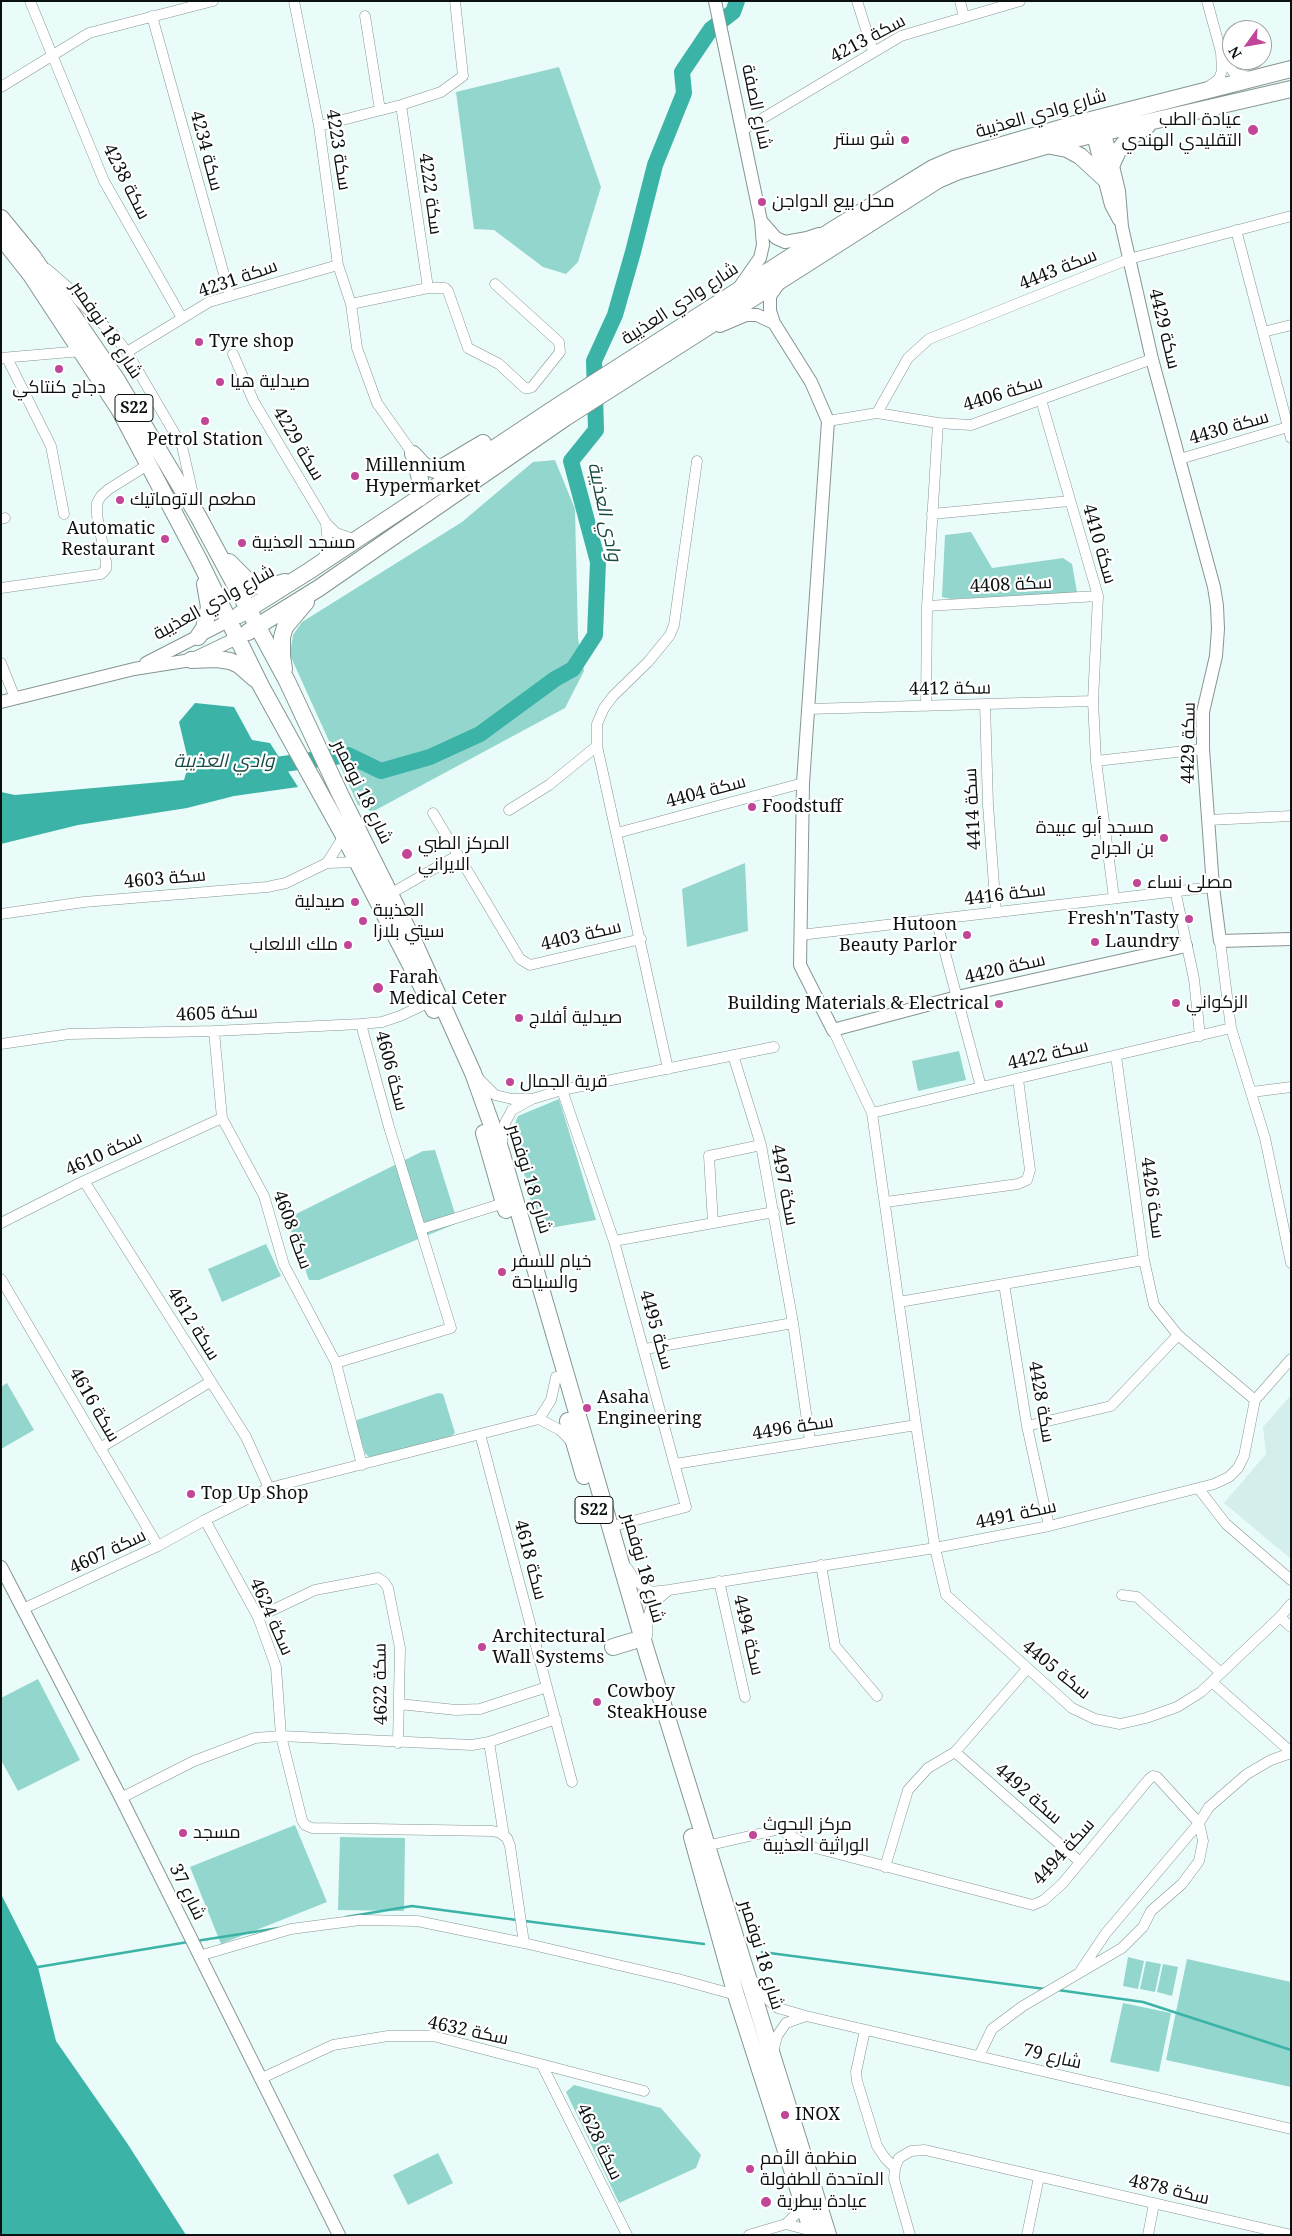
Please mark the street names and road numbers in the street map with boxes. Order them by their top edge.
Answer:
street label: سكة 4213 [827,10,909,68]
street label: شارع الصفة [736,62,776,152]
street label: شارع وادي العذيبة [973,85,1109,143]
street label: سكة 4223 [321,108,355,192]
street label: سكة 4234 [185,109,227,193]
street label: سكة 4238 [98,141,154,223]
street label: سكة 4222 [414,152,446,236]
street label: سكة 4443 [1016,245,1100,295]
street label: سكة 4231 [196,255,280,303]
street label: شارع وادي العذيبة [617,258,743,350]
street label: شارع 18 نوفمبر [65,277,147,383]
street label: سكة 4429 [1144,287,1184,371]
street label: سكة 4406 [961,372,1045,416]
road number: S22 [115,394,153,422]
street label: سكة 4229 [268,403,328,485]
street label: سكة 4430 [1187,406,1271,450]
street label: سكة 4410 [1077,502,1121,586]
street label: شارع وادي العذيبة [150,561,278,645]
street label: سكة 4408 [969,572,1053,598]
street label: سكة 4412 [909,677,991,701]
street label: سكة 4429 [1177,702,1201,784]
street label: شارع 18 نوفمبر [327,736,397,848]
street label: سكة 4414 [960,767,986,851]
street label: سكة 4404 [664,771,748,813]
street label: سكة 4603 [123,865,207,893]
street label: سكة 4416 [963,879,1047,911]
street label: سكة 4403 [539,916,623,956]
street label: سكة 4420 [963,949,1047,989]
street label: سكة 4605 [176,1002,258,1026]
street label: سكة 4606 [370,1029,412,1113]
street label: سكة 4422 [1006,1035,1090,1075]
street label: شارع 18 نوفمبر [502,1122,556,1236]
street label: سكة 4610 [62,1127,146,1181]
street label: سكة 4497 [766,1143,802,1227]
street label: سكة 4426 [1136,1156,1168,1240]
street label: سكة 4608 [268,1188,316,1272]
street label: سكة 4612 [162,1283,224,1365]
street label: سكة 4495 [634,1288,678,1372]
street label: سكة 4428 [1023,1360,1059,1444]
street label: سكة 4616 [64,1364,124,1446]
street label: سكة 4496 [751,1411,835,1445]
road number: S22 [575,1496,613,1524]
street label: سكة 4491 [974,1496,1058,1534]
street label: شارع 18 نوفمبر [617,1511,669,1625]
street label: سكة 4618 [509,1518,551,1602]
street label: سكة 4607 [66,1525,150,1579]
street label: سكة 4624 [244,1575,298,1659]
street label: سكة 4494 [728,1593,768,1677]
street label: سكة 4405 [1017,1636,1095,1704]
street label: سكة 4622 [369,1643,393,1725]
street label: سكة 4492 [990,1759,1066,1829]
street label: سكة 4494 [1029,1814,1099,1890]
street label: شارع 37 [164,1860,210,1924]
street label: شارع 18 نوفمبر [734,1898,788,2012]
street label: سكة 4632 [426,2012,510,2050]
street label: 79 شارع [1021,2040,1083,2074]
street label: سكة 4628 [571,2100,627,2184]
street label: سكة 4878 [1127,2170,1211,2210]

